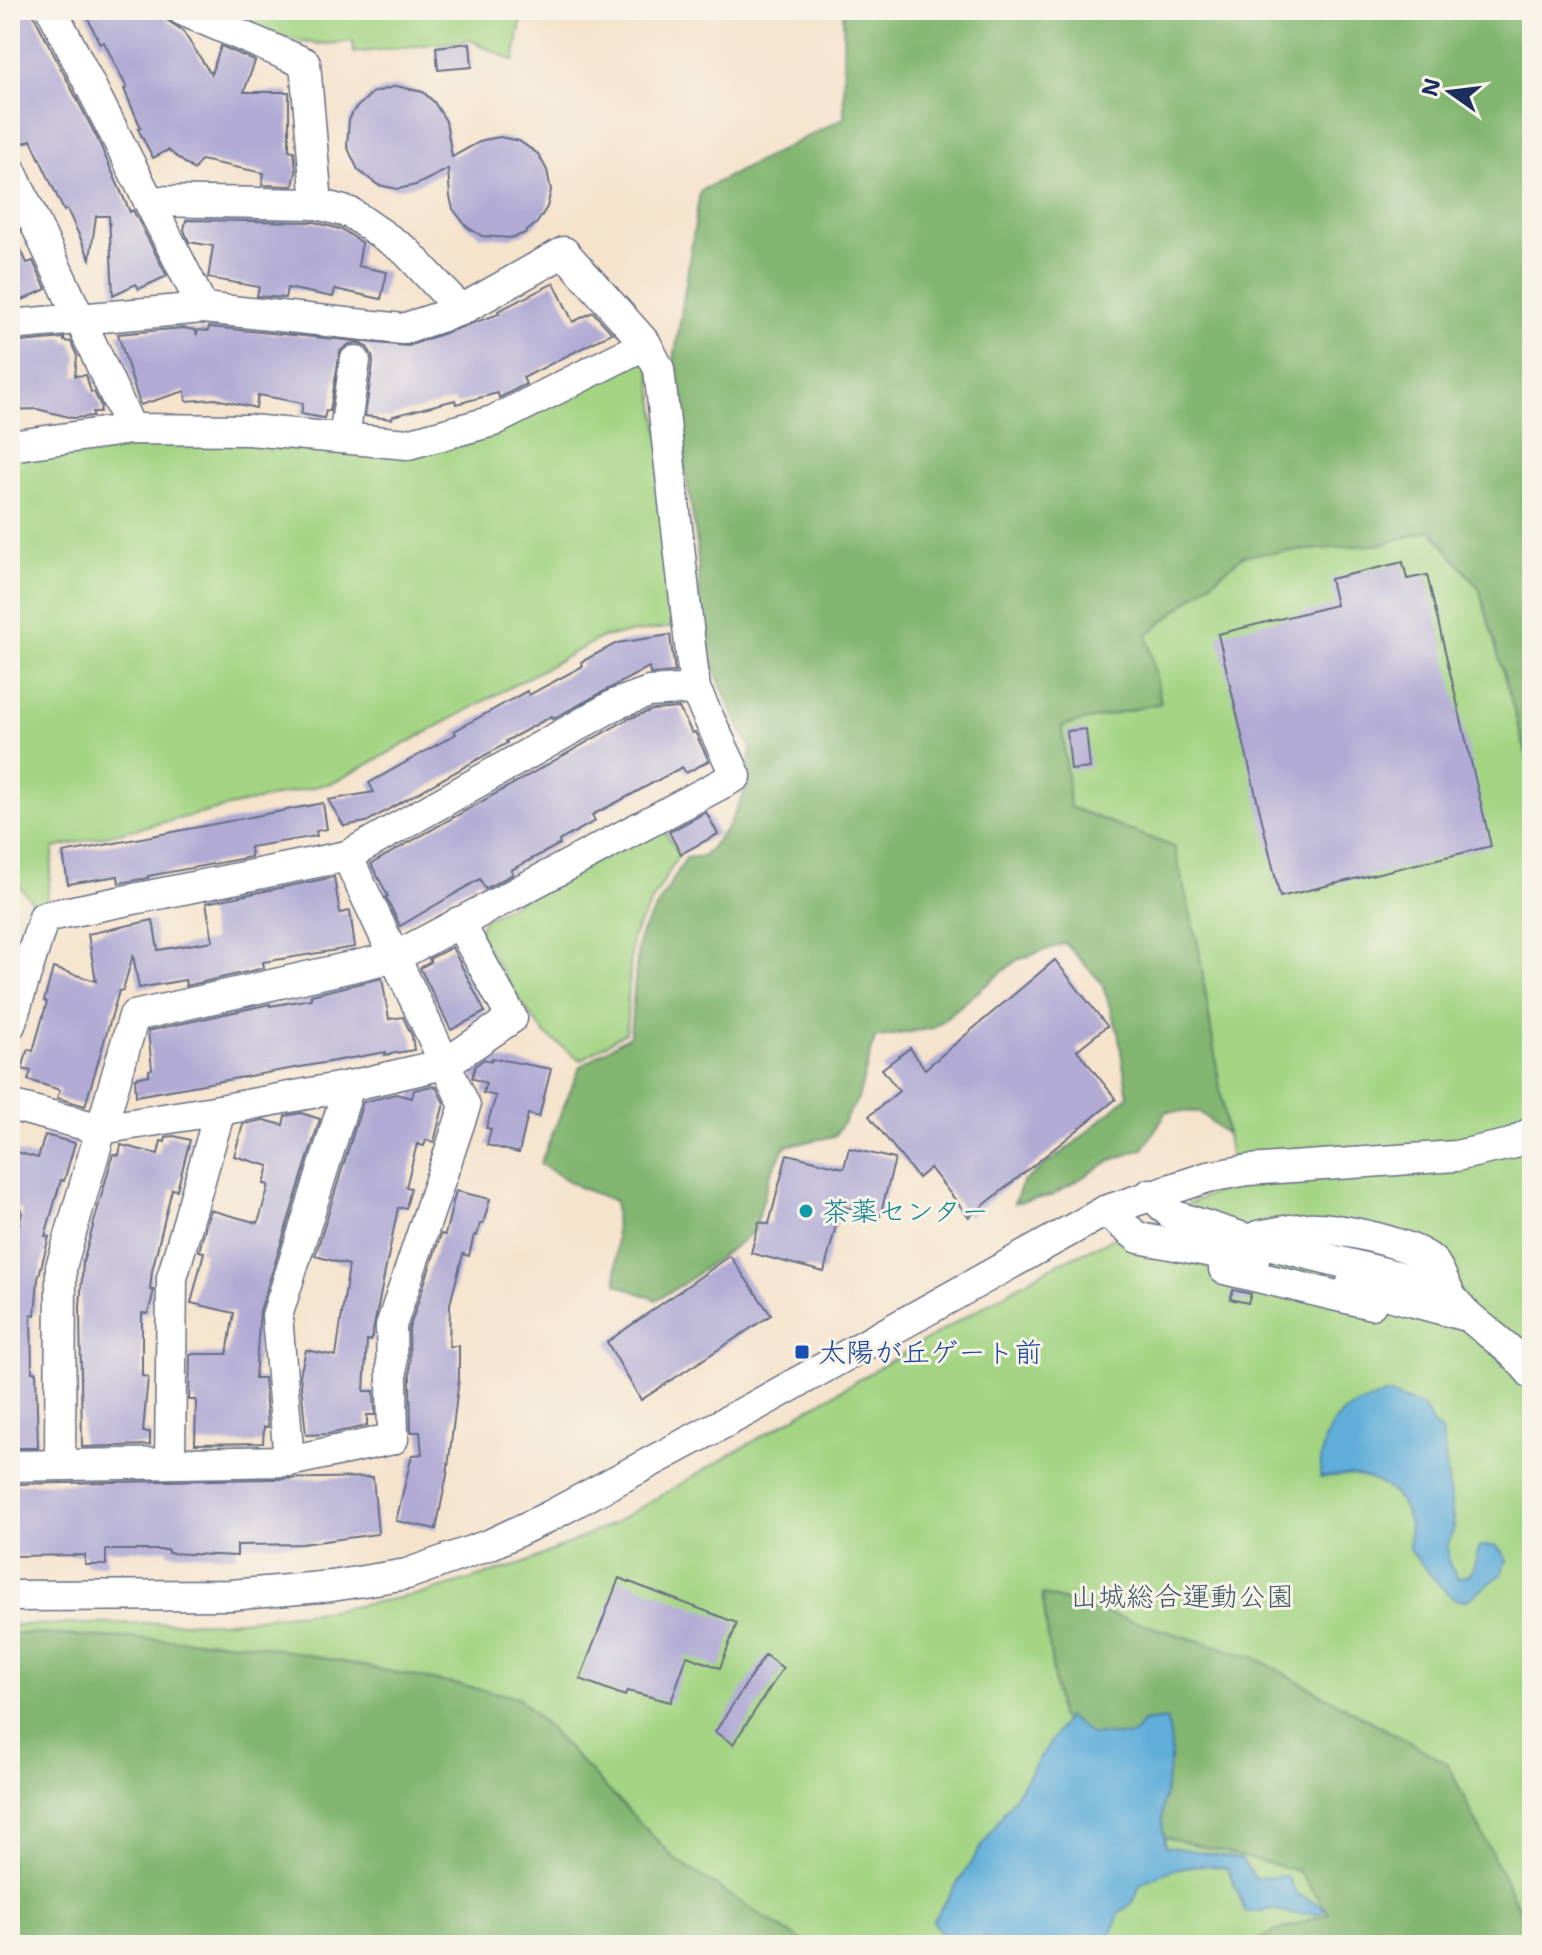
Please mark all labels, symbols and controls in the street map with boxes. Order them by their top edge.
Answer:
north arrow [1410,52,1490,132]
text: N [1415,75,1447,99]
place label: 茶薬センター [822,1192,989,1230]
marker: 茶薬センター [797,1202,815,1220]
place label: 太陽が丘ゲート前 [818,1333,1042,1371]
marker: 太陽が丘ゲート前 [793,1343,811,1361]
park label: 山城総合運動公園 [1070,1577,1294,1615]

